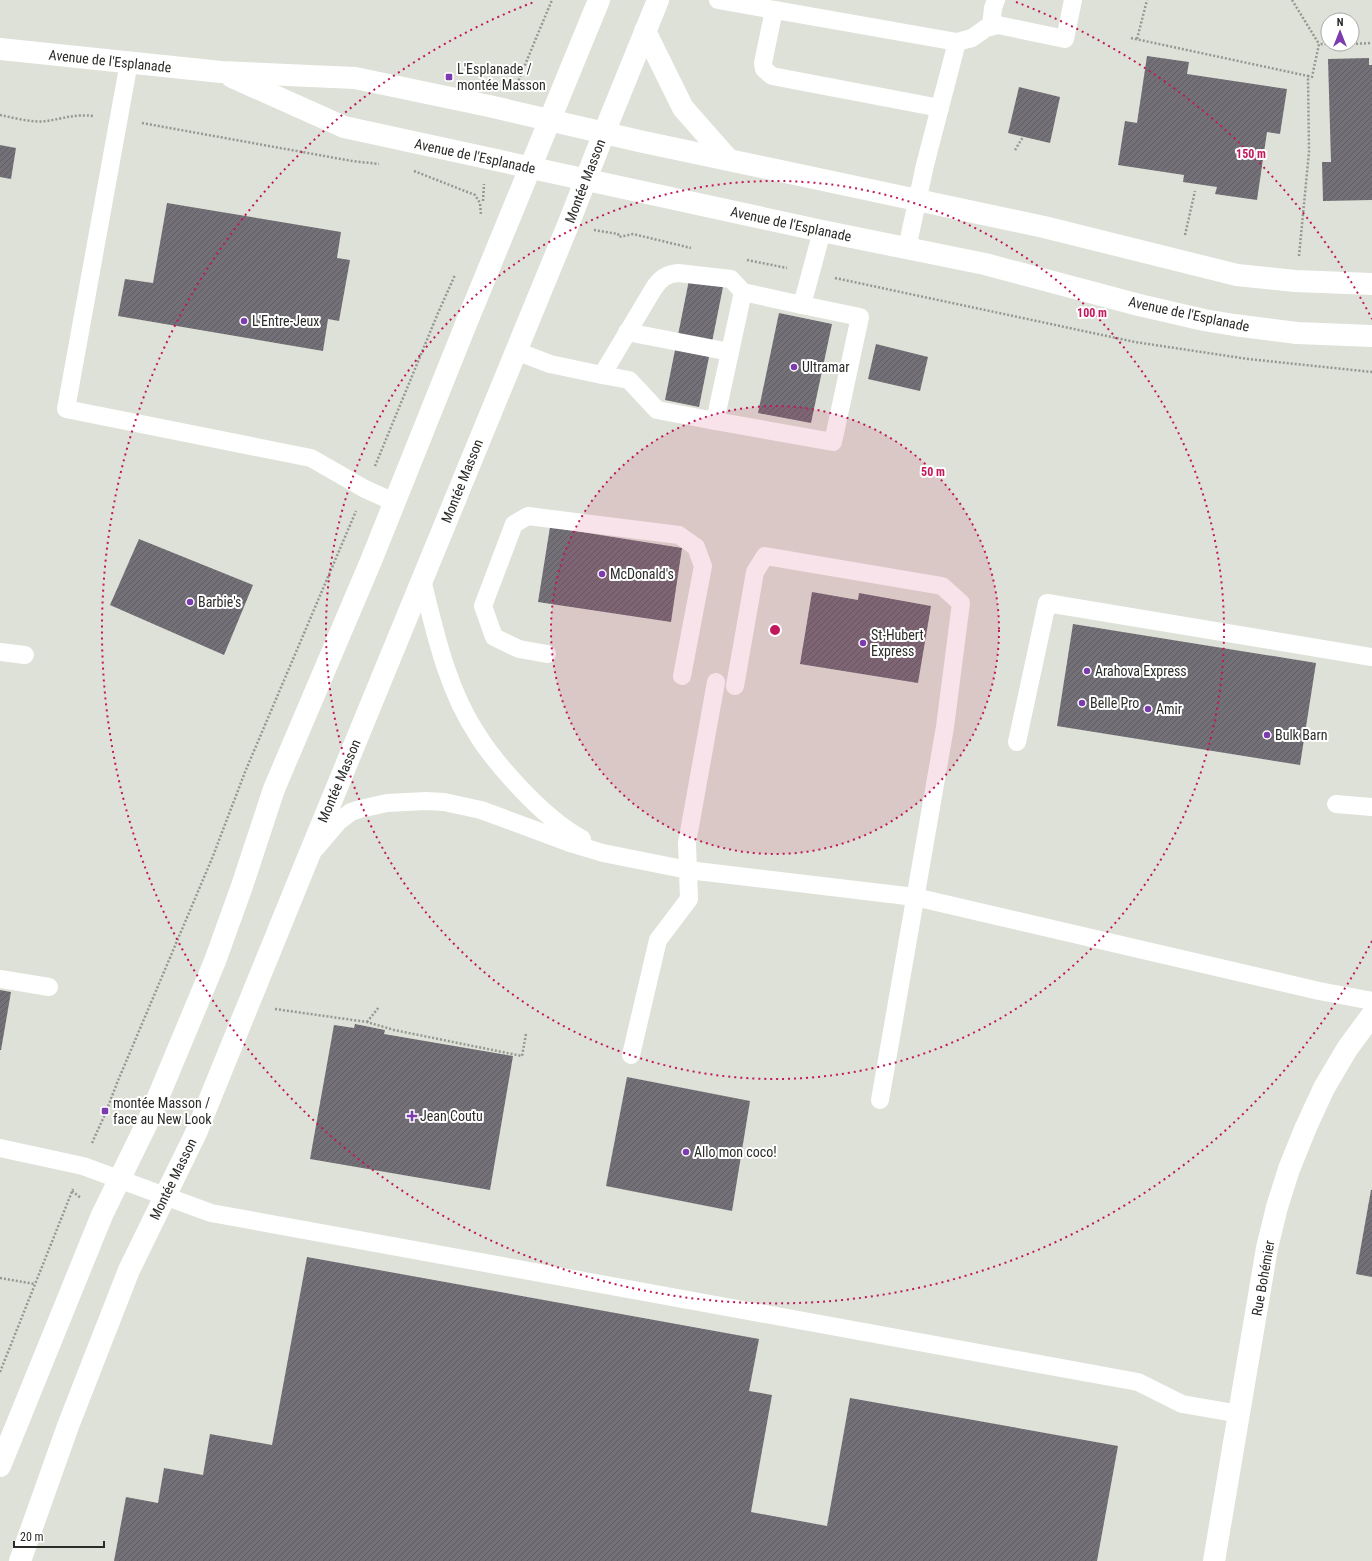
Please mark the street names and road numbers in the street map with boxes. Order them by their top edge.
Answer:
street label: Avenue de l'Esplanade [48,47,172,75]
street label: Avenue de l'Esplanade [413,135,537,177]
street label: Montée Masson [562,137,608,225]
street label: Avenue de l'Esplanade [729,203,853,245]
street label: Avenue de l'Esplanade [1127,293,1251,335]
street label: Montée Masson [438,437,486,525]
street label: Montée Masson [314,737,364,825]
street label: Montée Masson [146,1136,200,1222]
street label: Rue Bohémier [1248,1239,1278,1317]

